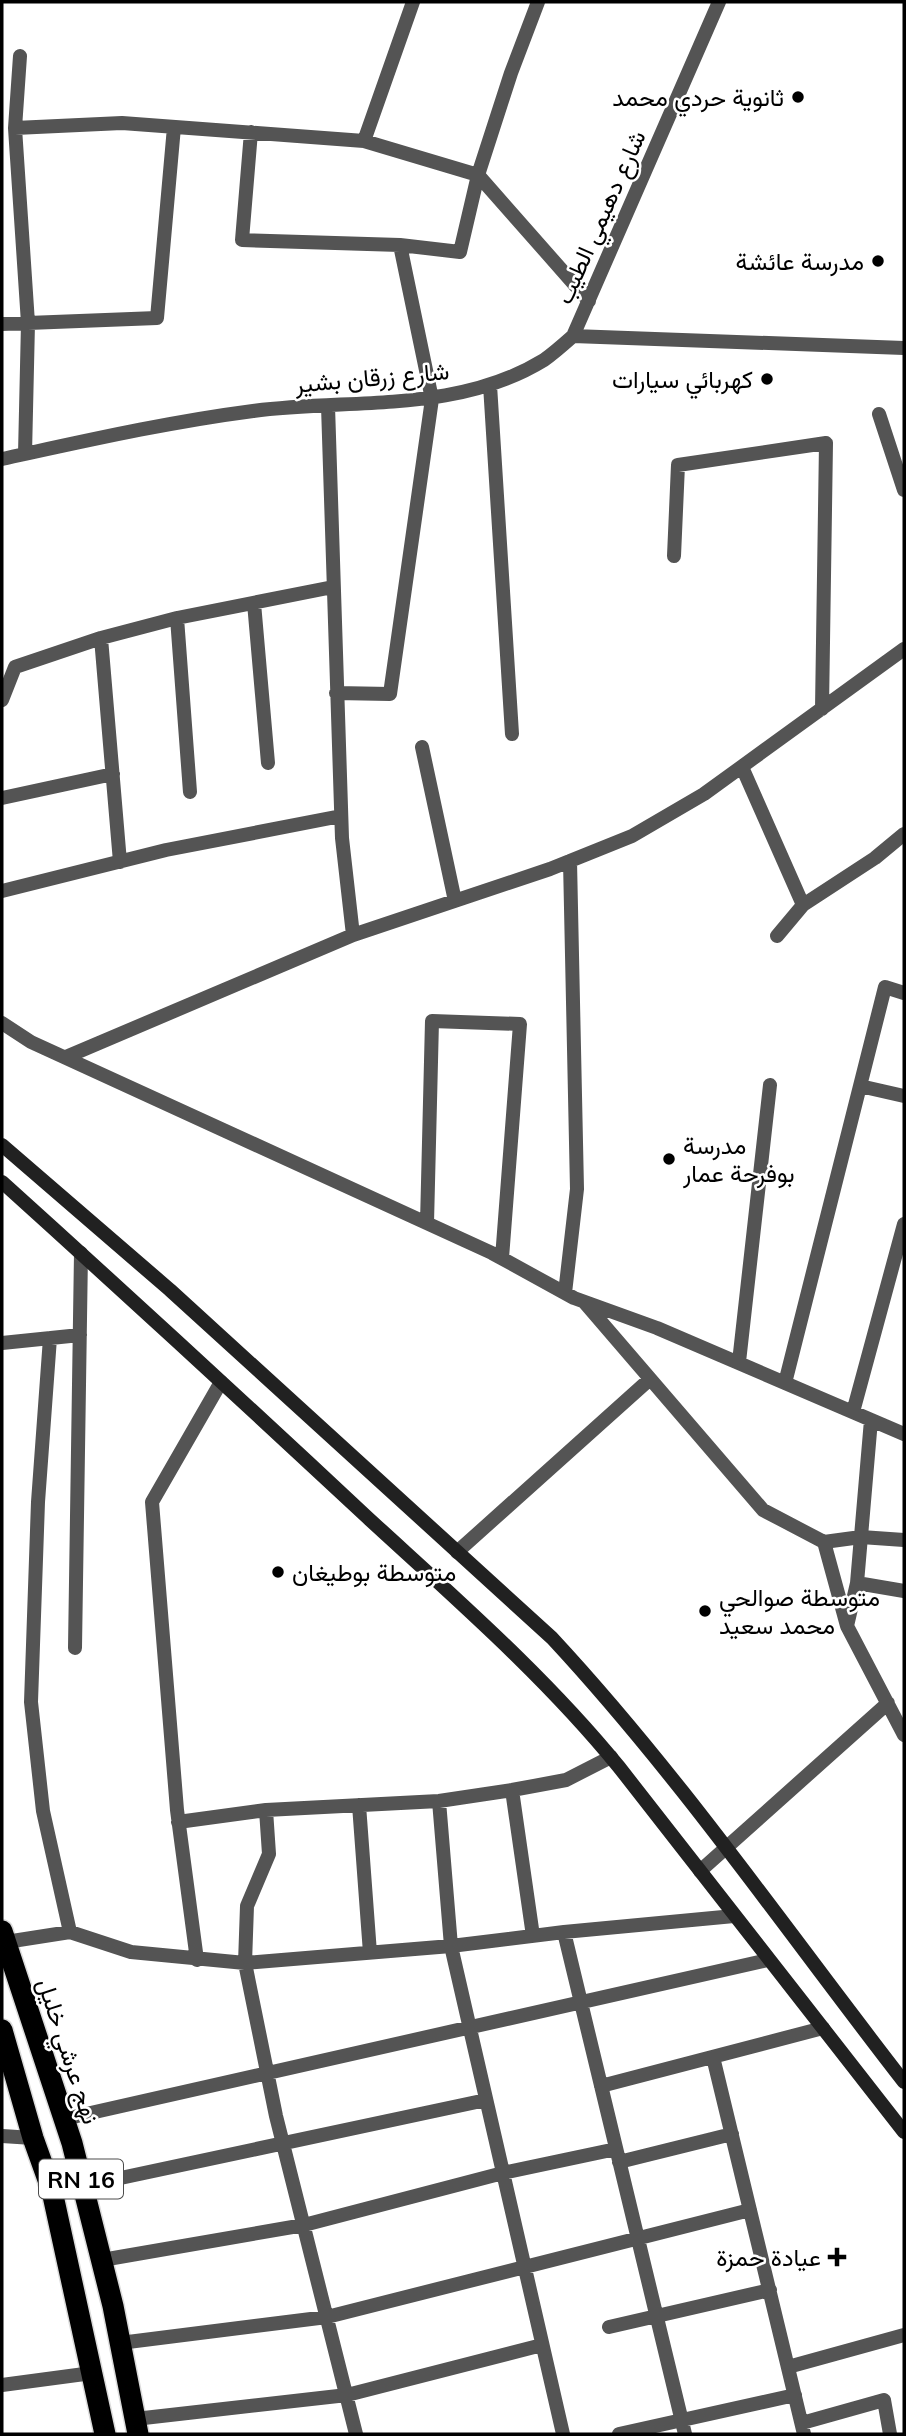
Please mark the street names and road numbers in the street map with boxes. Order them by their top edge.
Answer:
street label: شارع دهيمي الطيب [548,125,656,311]
street label: شارع زرقان بشير [293,355,451,401]
street label: نهج عرشي خليل [27,1974,107,2129]
road number: RN 16 [39,2160,123,2198]

